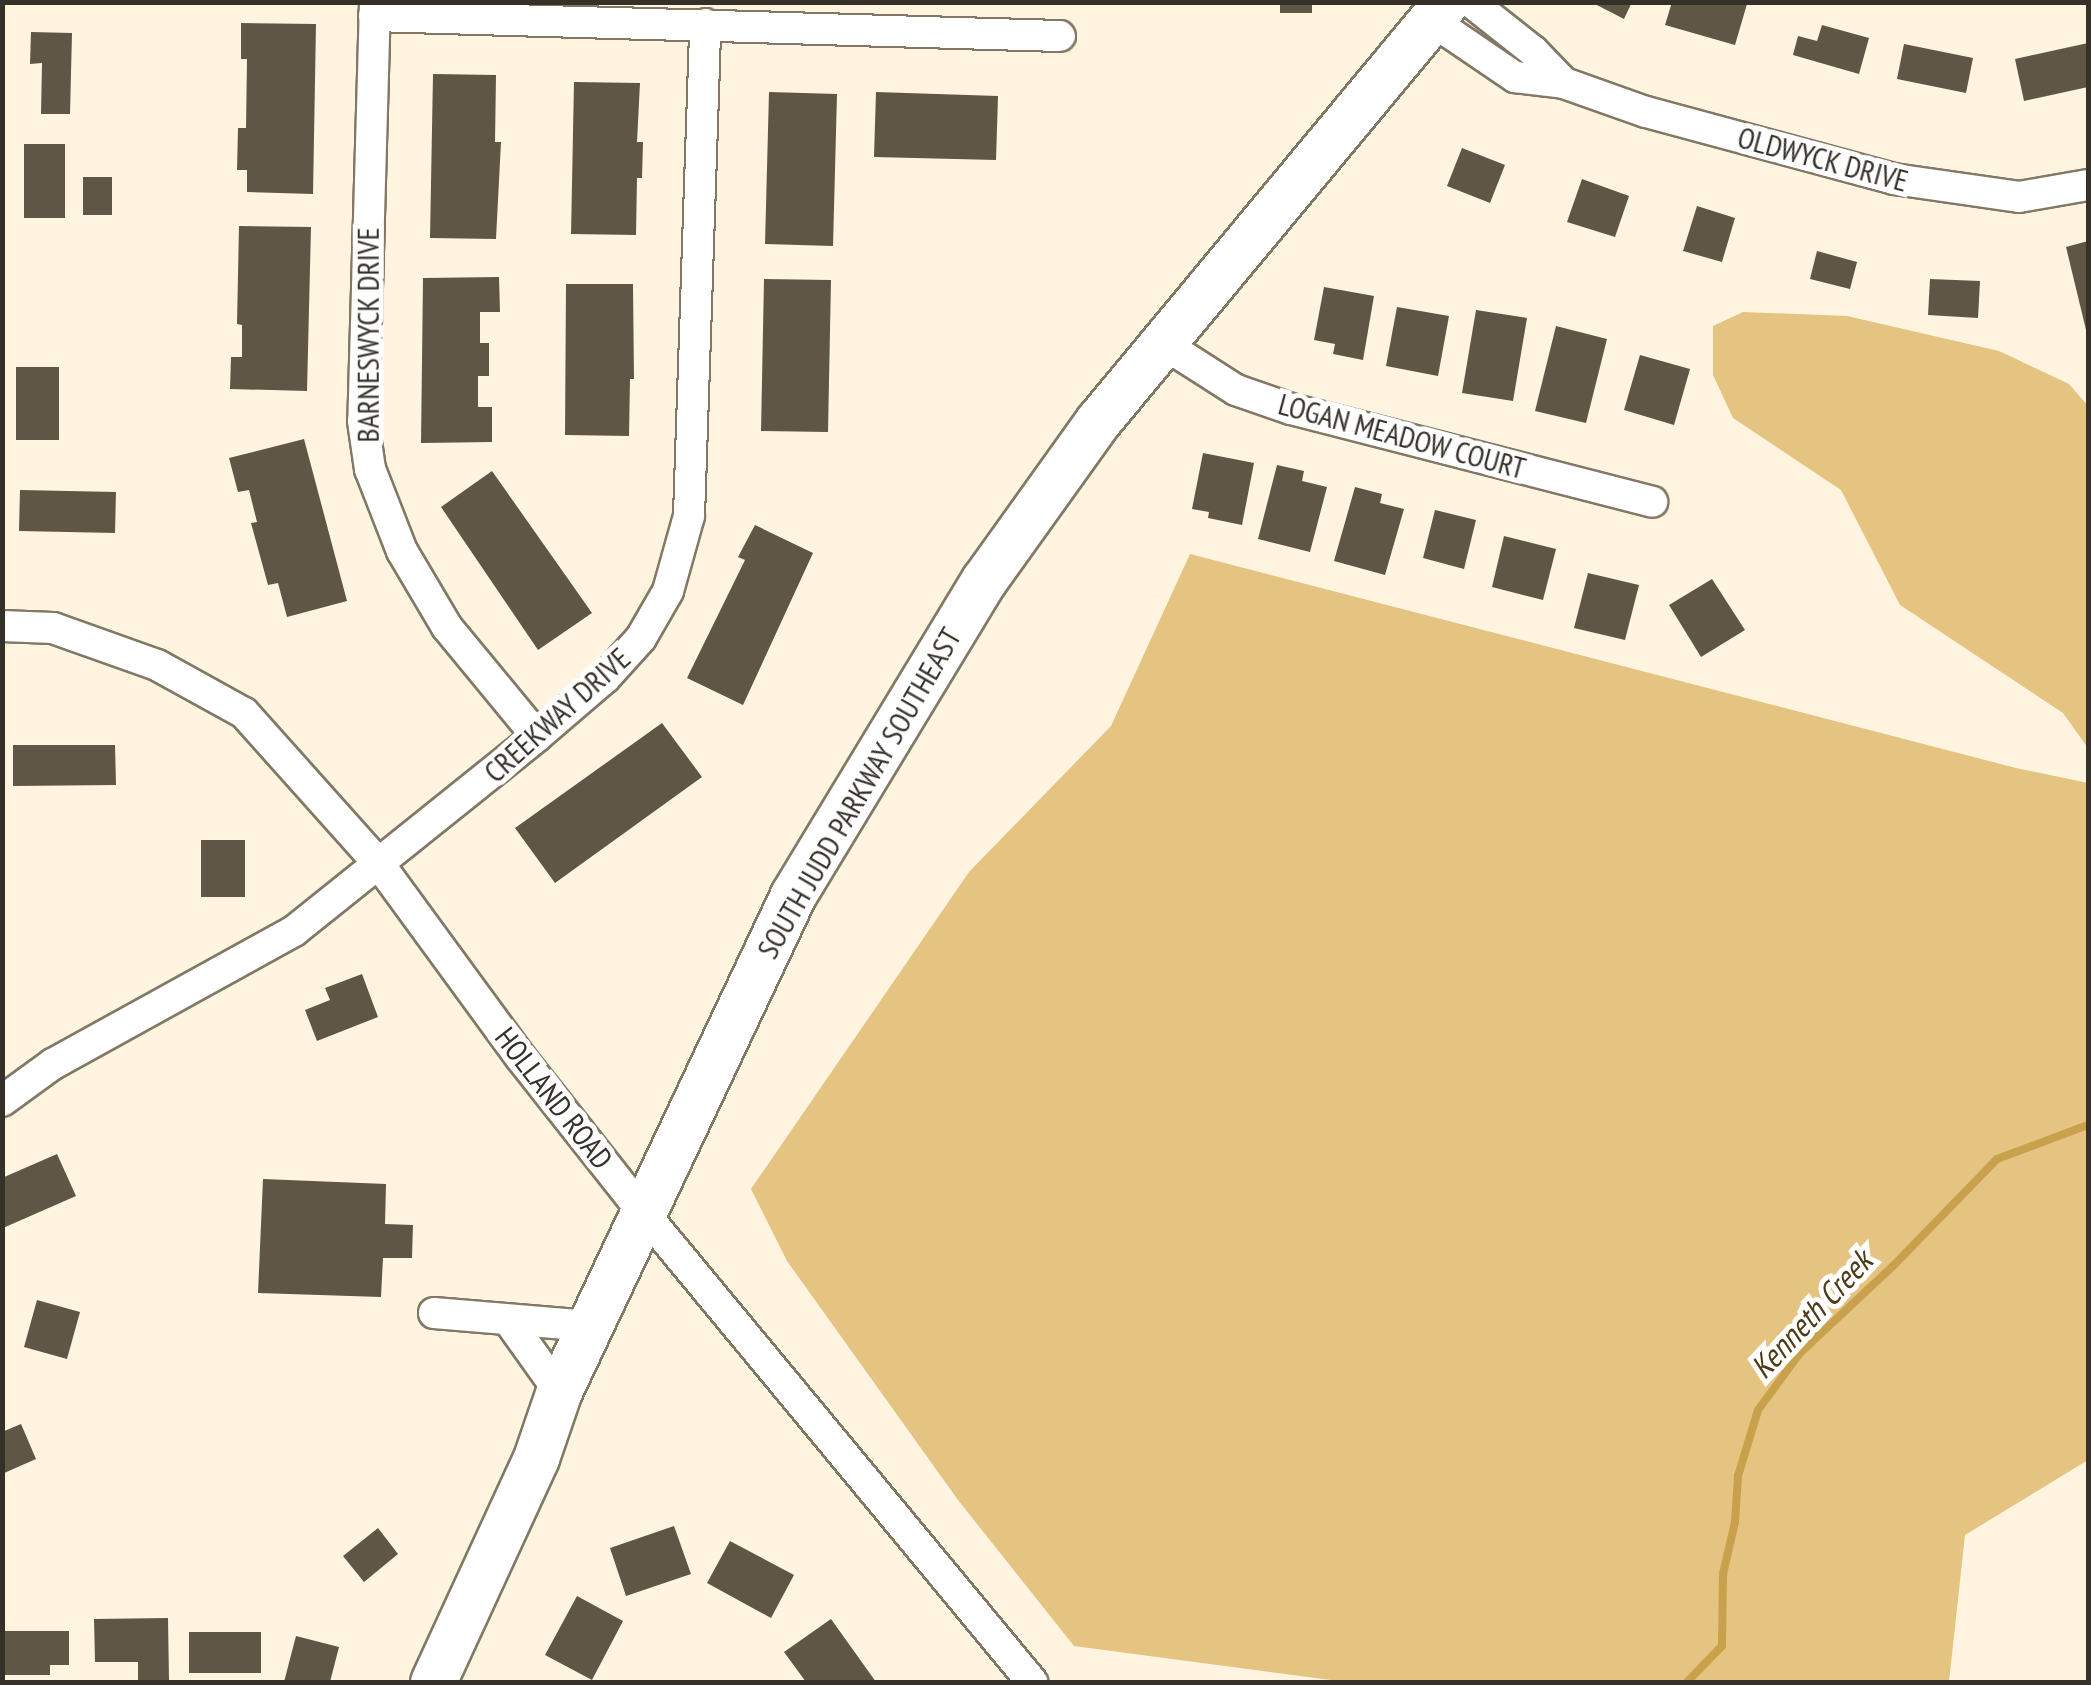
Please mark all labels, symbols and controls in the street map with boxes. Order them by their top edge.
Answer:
street label: OLDWYCK DRIVE [1734,119,1912,199]
street label: BARNESWYCK DRIVE [350,227,386,443]
street label: LOGAN MEADOW COURT [1274,386,1530,486]
street label: SOUTH JUDD PARKWAY SOUTHEAST [749,621,969,965]
street label: CREEKWAY DRIVE [477,640,637,790]
street label: HOLLAND ROAD [488,1020,620,1176]
water label: Kenneth Creek [1742,1242,1880,1386]

